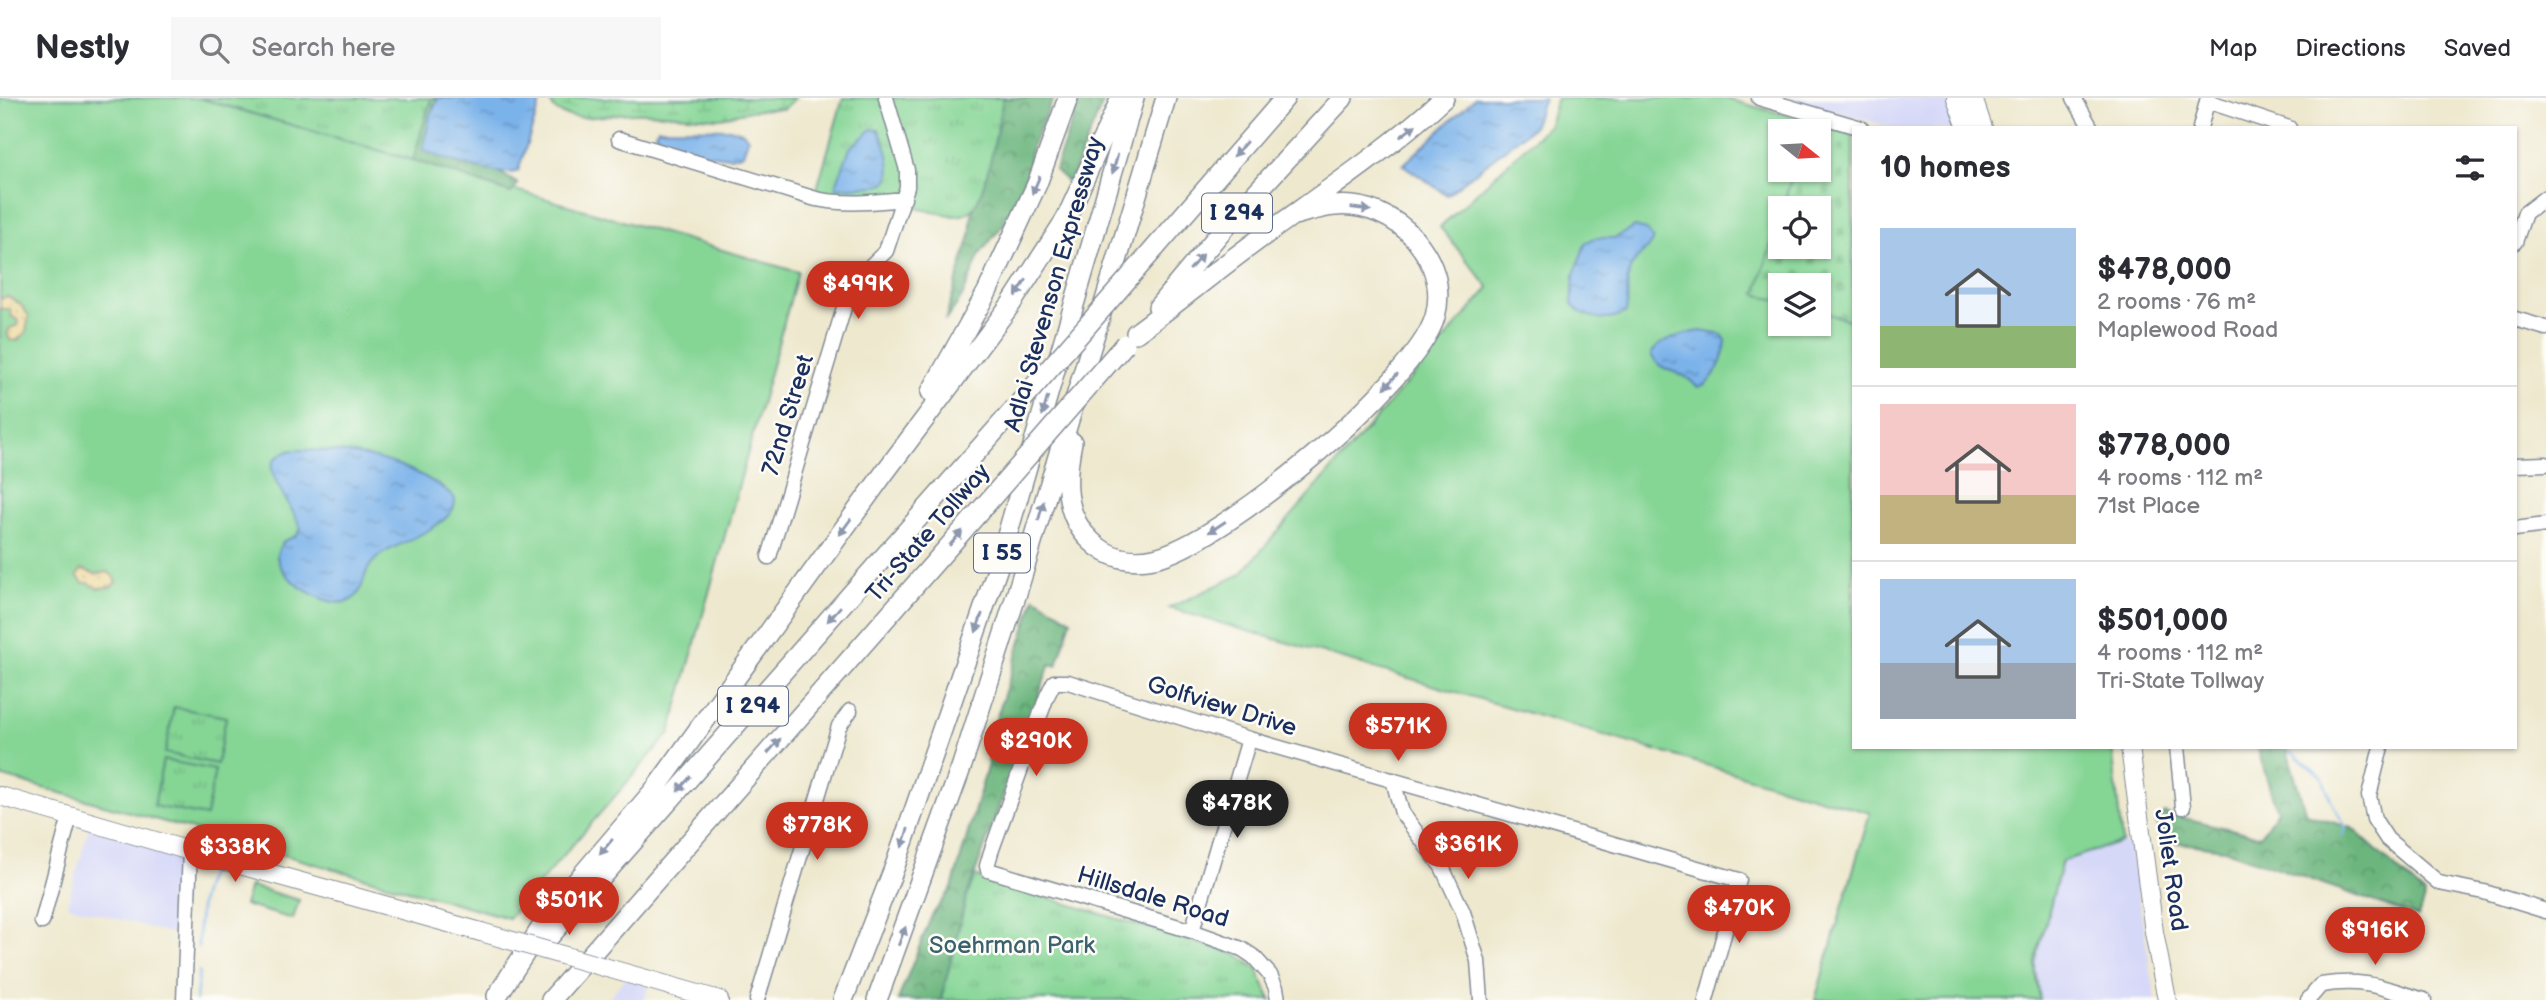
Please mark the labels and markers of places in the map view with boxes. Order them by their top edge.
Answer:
pin: $499K [809,262,907,321]
pin: $571K [1349,704,1447,763]
pin: $290K [987,718,1085,778]
pin: $478K [1188,780,1286,840]
pin: $778K [768,802,866,862]
pin: $361K [1419,822,1517,881]
pin: $338K [186,824,284,884]
pin: $501K [520,878,618,937]
pin: $470K [1690,886,1788,945]
pin: $916K [2326,908,2424,967]

